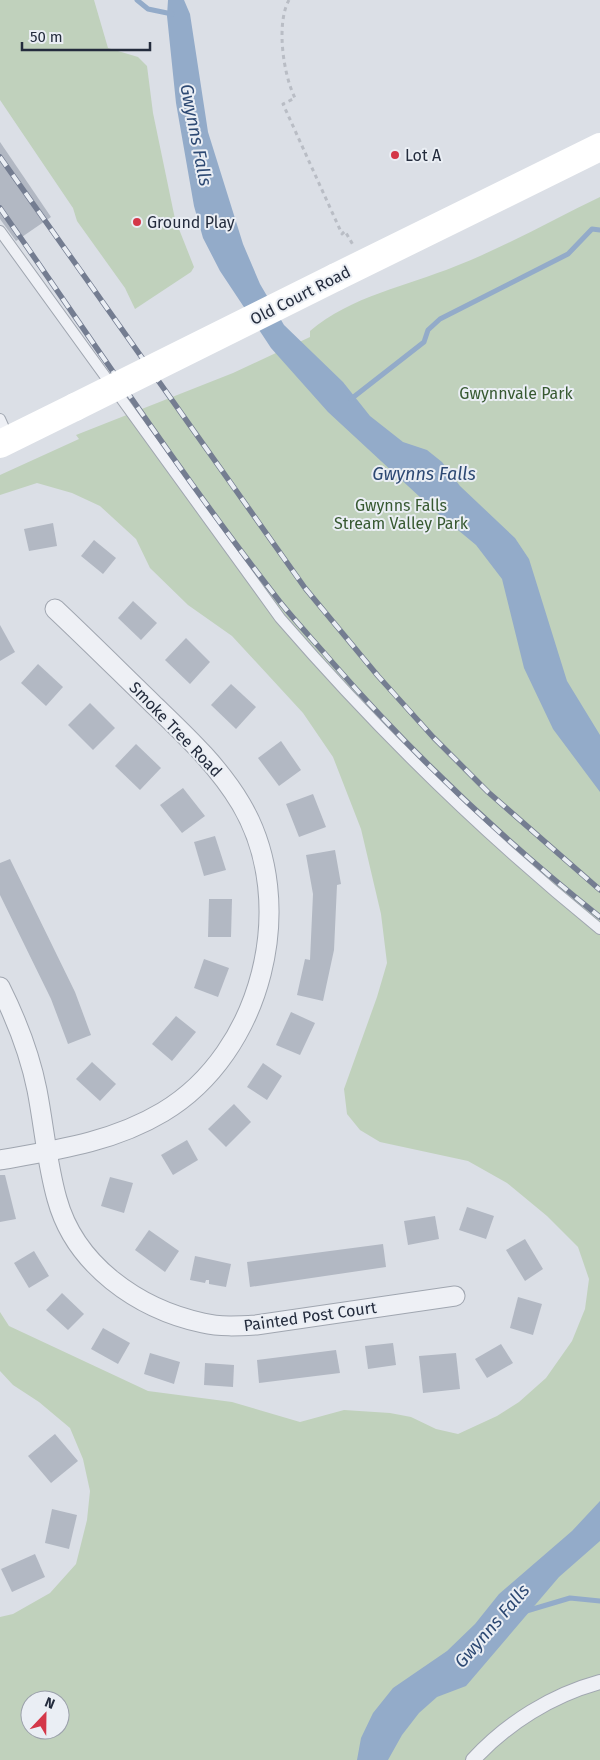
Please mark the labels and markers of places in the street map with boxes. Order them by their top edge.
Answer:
place label: Lot A [405,146,442,165]
marker: Lot A [389,149,401,161]
place label: Ground Play [147,213,235,232]
marker: Ground Play [131,216,143,228]

